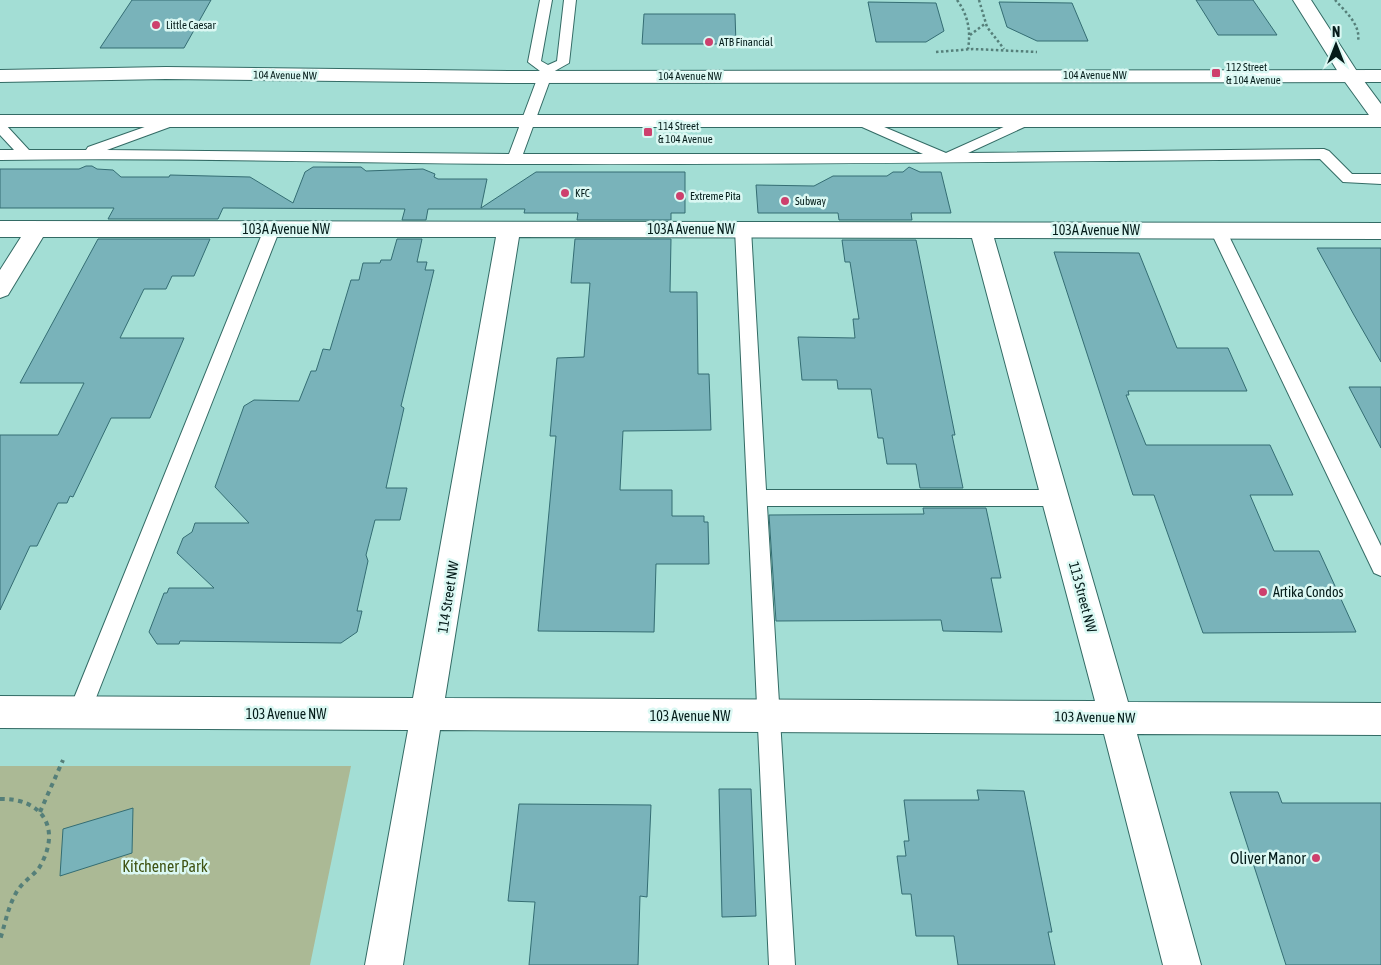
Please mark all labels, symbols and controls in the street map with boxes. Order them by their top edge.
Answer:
marker: Little Caesar [150,19,162,31]
place label: Little Caesar [166,19,216,31]
north arrow [1311,20,1361,70]
text: N [1332,24,1340,40]
marker: ATB Financial [703,36,715,48]
place label: ATB Financial [719,36,773,48]
place label: 112 Street & 104 Avenue [1226,61,1281,86]
marker: 112 Street & 104 Avenue [1210,67,1222,79]
street label: 104 Avenue NW [253,68,317,82]
street label: 104 Avenue NW [1063,69,1127,81]
street label: 104 Avenue NW [658,70,722,82]
place label: 114 Street & 104 Avenue [658,120,713,145]
marker: 114 Street & 104 Avenue [642,126,654,138]
marker: KFC [559,187,571,199]
place label: KFC [575,187,590,199]
marker: Extreme Pita [674,190,686,202]
place label: Extreme Pita [690,190,741,202]
marker: Subway [779,195,791,207]
place label: Subway [795,195,827,207]
street label: 103A Avenue NW [242,221,331,237]
street label: 103A Avenue NW [647,221,736,237]
street label: 103A Avenue NW [1052,222,1141,238]
street label: 114 Street NW [434,559,462,634]
street label: 113 Street NW [1066,560,1100,635]
place label: Artika Condos [1273,584,1344,600]
marker: Artika Condos [1257,586,1269,598]
street label: 103 Avenue NW [246,706,327,722]
street label: 103 Avenue NW [650,708,731,724]
street label: 103 Avenue NW [1054,708,1136,726]
place label: Oliver Manor [1230,849,1306,867]
marker: Oliver Manor [1310,852,1322,864]
park label: Kitchener Park [122,857,208,875]

